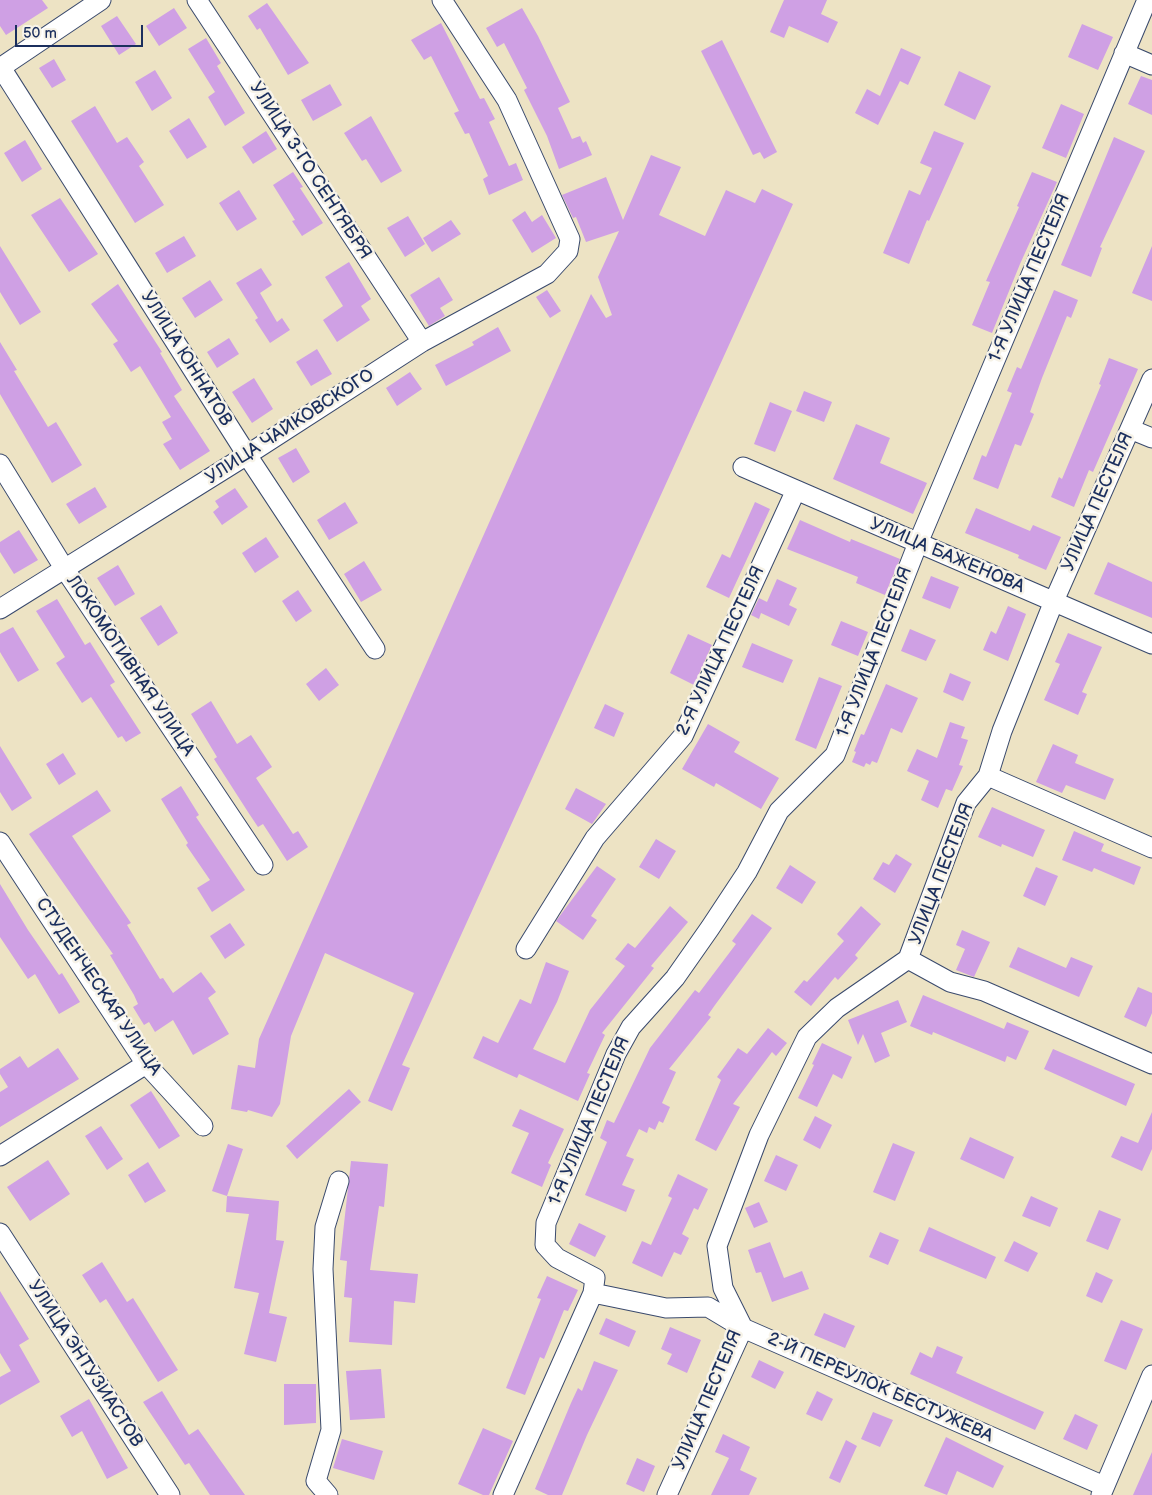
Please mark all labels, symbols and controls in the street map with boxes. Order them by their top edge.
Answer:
scale bar [18,15,145,47]
text: 50 m [23,24,57,43]
street label: УЛИЦА 3-ГО СЕНТЯБРЯ [244,78,376,264]
street label: 1-Я УЛИЦА ПЕСТЕЛЯ [985,191,1075,365]
street label: УЛИЦА ЮННАТОВ [136,287,236,431]
street label: УЛИЦА ЧАЙКОВСКОГО [202,365,378,489]
street label: УЛИЦА ПЕСТЕЛЯ [1058,429,1138,575]
street label: УЛИЦА БАЖЕНОВА [867,514,1027,598]
street label: 2-Я УЛИЦА ПЕСТЕЛЯ [672,563,770,739]
street label: 1-Я УЛИЦА ПЕСТЕЛЯ [833,564,917,740]
street label: ЛОКОМОТИВНАЯ УЛИЦА [61,571,199,761]
street label: УЛИЦА ПЕСТЕЛЯ [905,800,979,948]
street label: СТУДЕНЧЕСКАЯ УЛИЦА [31,894,165,1080]
street label: 1-Я УЛИЦА ПЕСТЕЛЯ [545,1034,635,1208]
street label: УЛИЦА ЭНТУЗИАСТОВ [23,1276,147,1452]
street label: УЛИЦА ПЕСТЕЛЯ [669,1327,747,1473]
street label: 2-Й ПЕРЕУЛОК БЕСТУЖЕВА [764,1328,996,1448]

